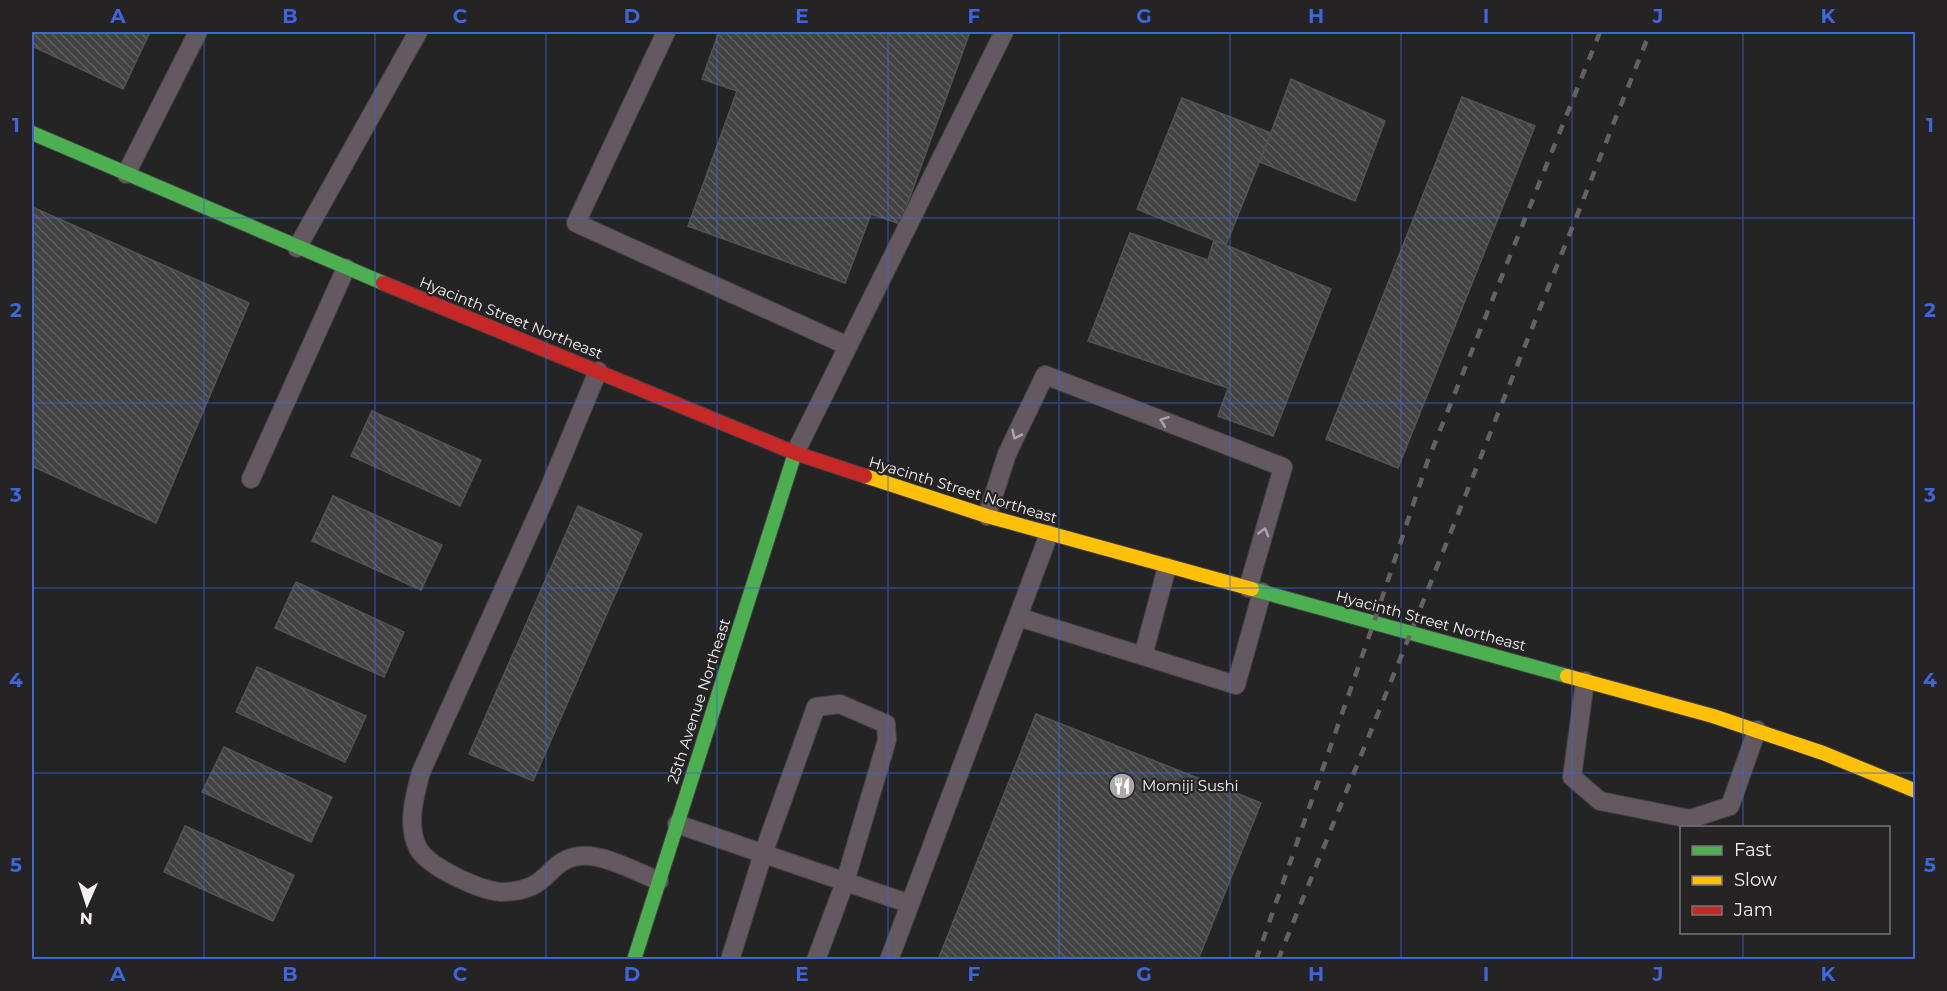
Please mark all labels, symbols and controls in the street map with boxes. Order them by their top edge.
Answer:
text: A [109,4,126,28]
text: B [282,4,298,28]
text: C [453,4,468,28]
text: D [624,4,640,28]
text: E [795,4,809,28]
text: F [968,4,981,28]
text: G [1136,4,1152,28]
text: H [1308,4,1324,28]
text: I [1483,4,1489,28]
text: J [1652,4,1663,28]
text: K [1821,4,1837,28]
text: 1 [12,113,20,137]
text: 1 [1926,113,1934,137]
street label: Hyacinth Street Northeast [417,272,606,363]
text: 2 [10,298,22,322]
text: 2 [1924,298,1936,322]
one-way arrow [1159,416,1170,428]
one-way arrow [1011,428,1023,439]
street label: Hyacinth Street Northeast [867,452,1060,527]
text: 3 [9,483,22,507]
text: 3 [1923,483,1936,507]
one-way arrow [1257,527,1269,538]
street label: Hyacinth Street Northeast [1334,586,1528,655]
street label: 25th Avenue Northeast [663,616,734,786]
text: 4 [9,668,23,692]
text: 4 [1923,668,1937,692]
restaurant icon: Momiji Sushi [1107,771,1137,801]
place label: Momiji Sushi [1142,776,1239,795]
legend [1680,826,1890,934]
text: Fast [1734,839,1772,861]
text: 5 [10,853,22,877]
text: 5 [1924,853,1936,877]
text: Slow [1734,869,1777,891]
north arrow [57,874,117,934]
text: Jam [1733,899,1773,921]
text: N [79,909,93,928]
text: A [109,962,126,986]
text: B [282,962,298,986]
text: C [453,962,468,986]
text: D [624,962,640,986]
text: E [795,962,809,986]
text: F [968,962,981,986]
text: G [1136,962,1152,986]
text: H [1308,962,1324,986]
text: I [1483,962,1489,986]
text: J [1652,962,1663,986]
text: K [1821,962,1837,986]

